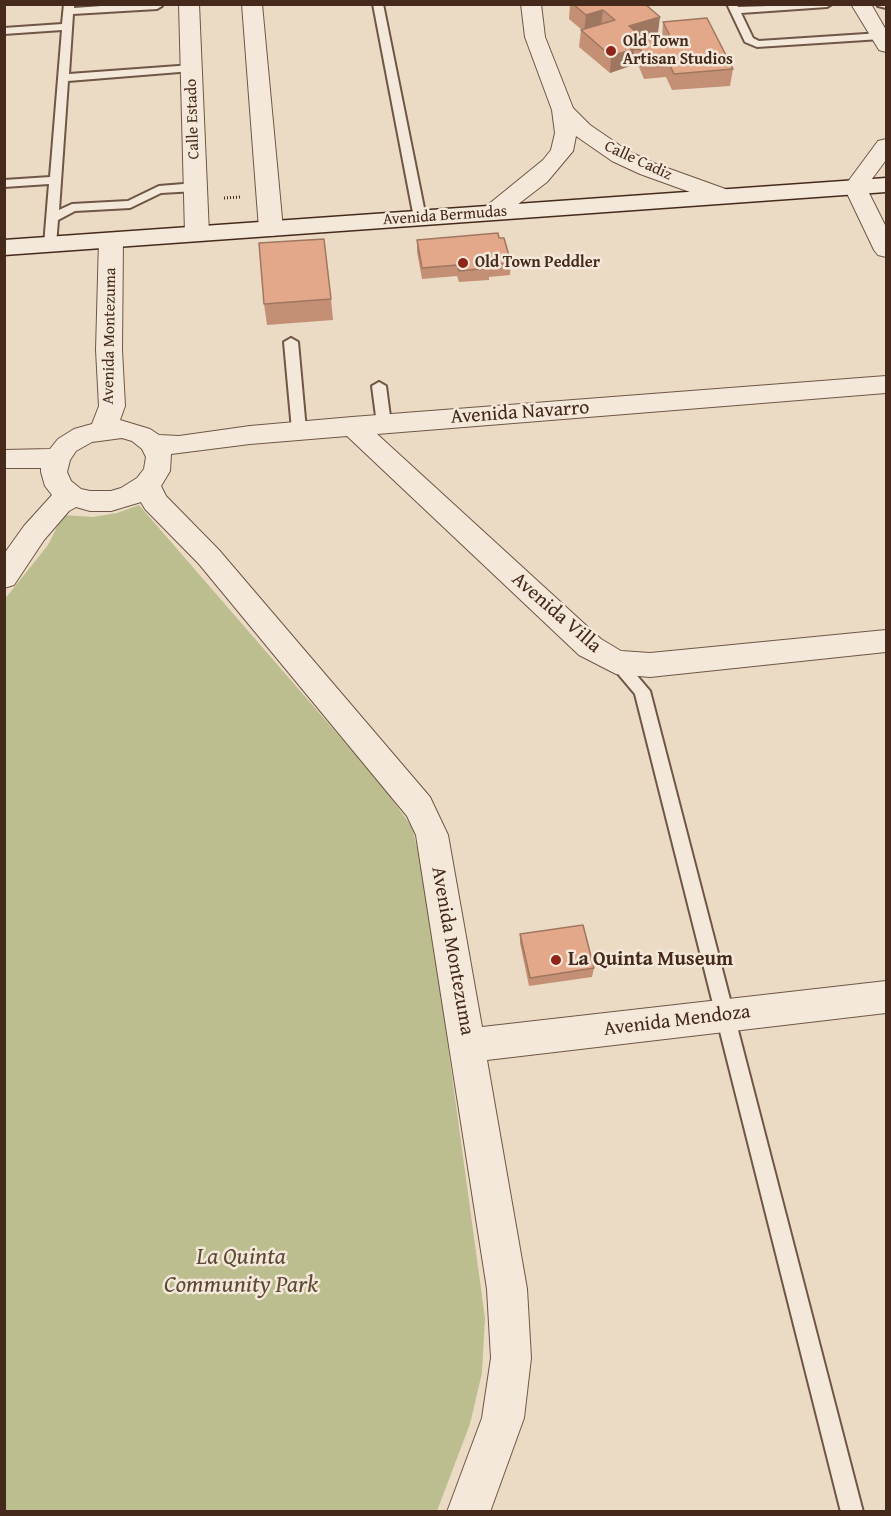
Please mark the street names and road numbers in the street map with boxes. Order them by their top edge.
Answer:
street label: Calle Estado [182,78,204,160]
street label: Calle Cadiz [601,137,675,185]
street label: Avenida Bermudas [382,202,508,230]
street label: Avenida Montezuma [99,267,121,405]
street label: Avenida Navarro [450,396,590,430]
street label: Avenida Villa [506,568,606,658]
street label: Avenida Montezuma [425,865,479,1037]
street label: Avenida Mendoza [602,1000,752,1042]

